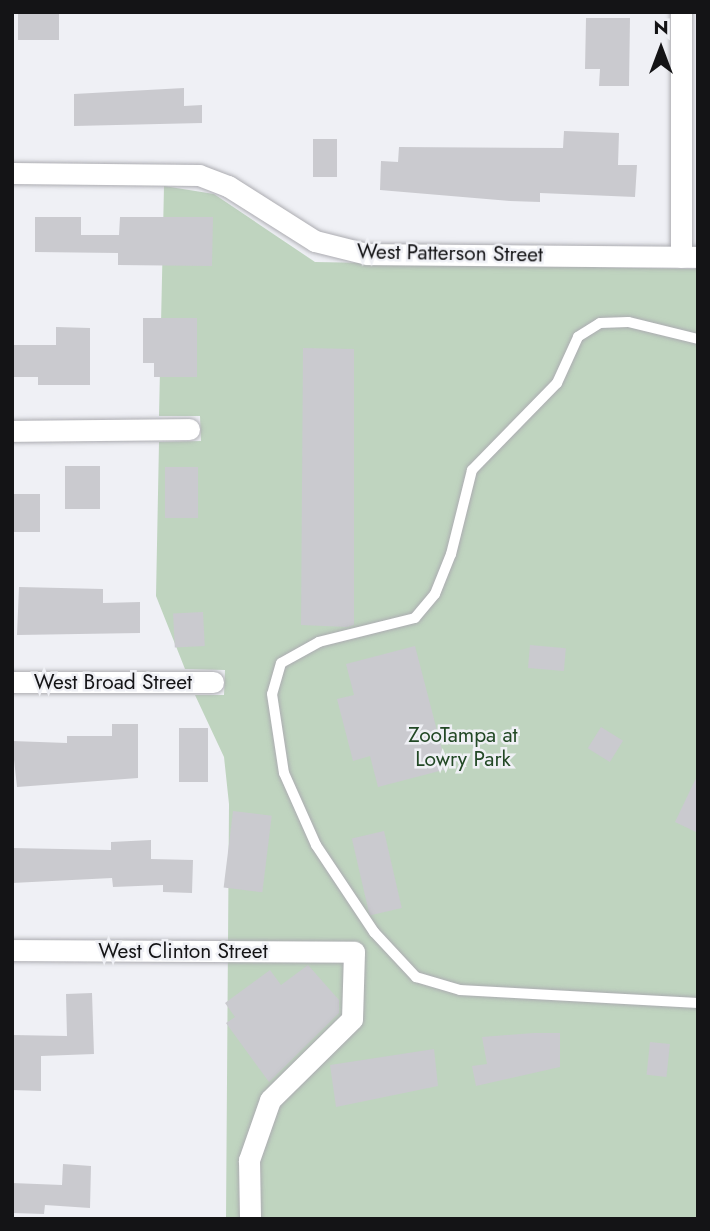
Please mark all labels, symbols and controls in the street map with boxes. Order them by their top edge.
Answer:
north arrow [626,14,696,84]
text: N [653,14,669,41]
street label: West Patterson Street [357,239,543,267]
street label: West Broad Street [34,669,192,695]
park label: ZooTampa at Lowry Park [408,722,518,772]
street label: West Clinton Street [98,938,268,964]

